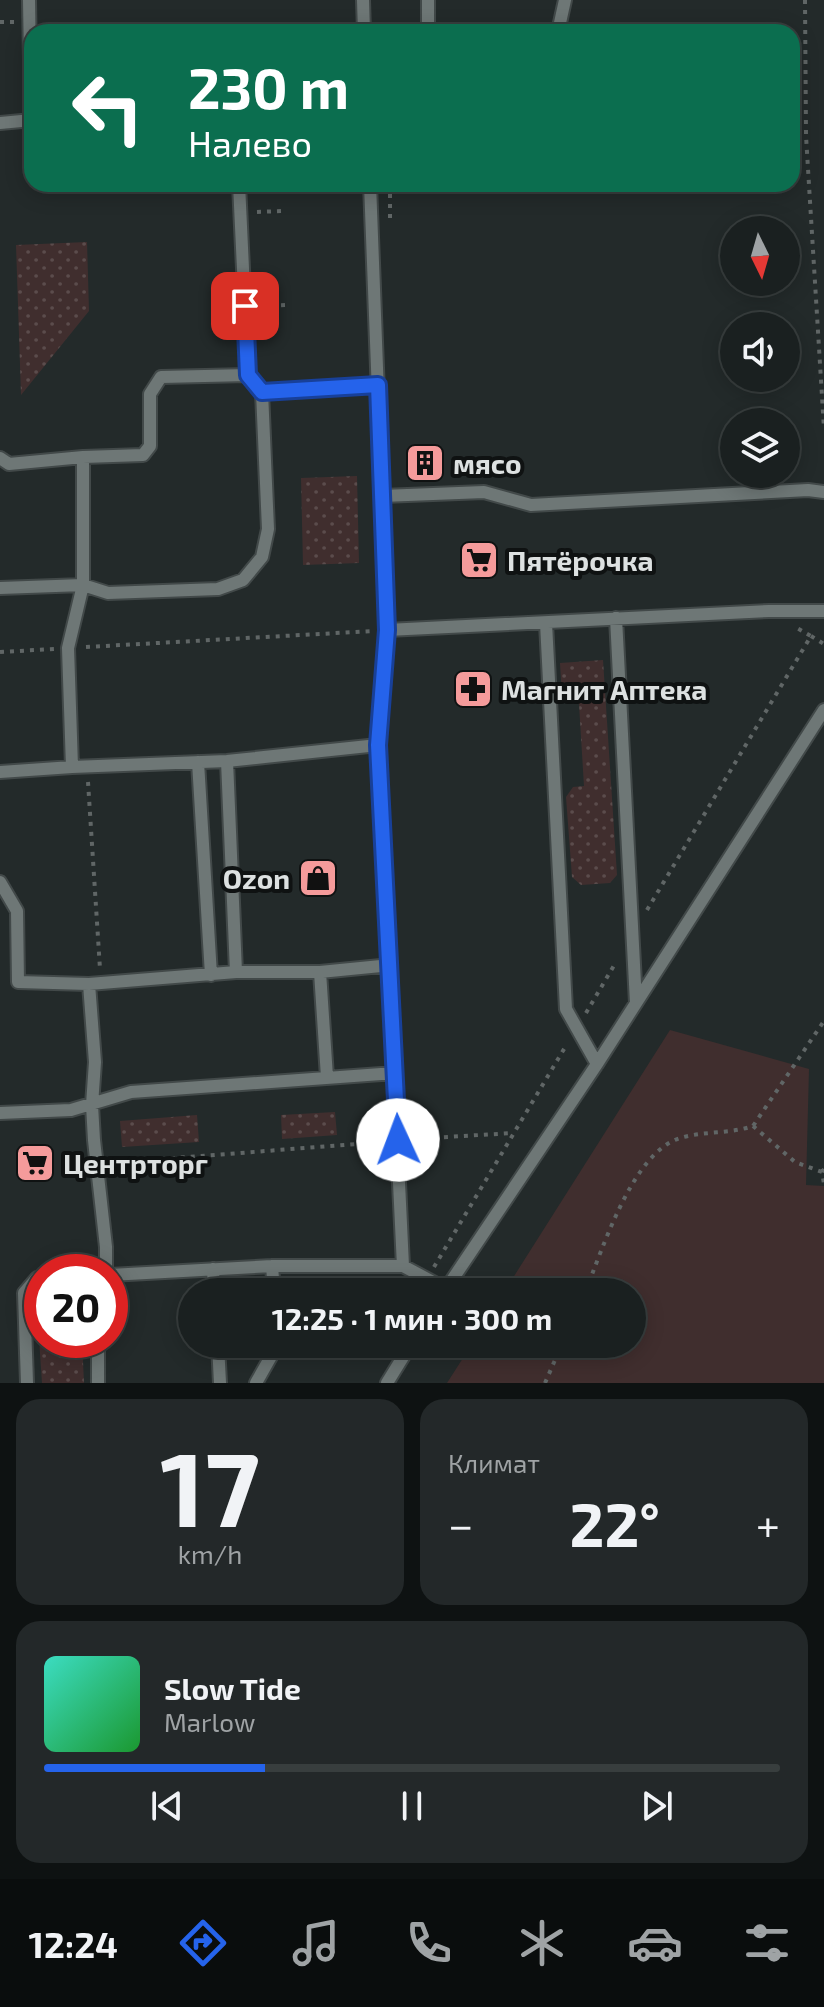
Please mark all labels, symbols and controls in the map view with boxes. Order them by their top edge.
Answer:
text: 230 m [188,53,349,120]
icon: left [56,56,160,160]
text: Налево [188,121,312,164]
north arrow [720,216,800,296]
map controls [720,216,800,488]
pin [211,272,279,340]
icon: arrive [223,284,267,328]
button: sound [720,312,800,392]
button: layers [720,408,800,488]
building icon: мясо [404,442,446,484]
place label: мясо [453,446,521,480]
supermarket icon: Пятёрочка [458,539,500,581]
place label: Пятёрочка [507,543,654,577]
pharmacy icon: Магнит Аптека [452,668,494,710]
place label: Магнит Аптека [501,672,707,706]
shop icon: Ozon [297,857,339,899]
place label: Ozon [223,861,290,895]
position arrow [356,1098,440,1182]
supermarket icon: Центрторг [14,1142,56,1184]
place label: Центрторг [63,1146,208,1180]
speed limit sign: 20 [24,1254,128,1358]
text: 12:25 · 1 мин · 300 m [272,1300,552,1336]
text: 17 [160,1423,260,1548]
text: Климат [448,1447,540,1478]
text: 22° [570,1487,660,1559]
text: − [448,1497,474,1550]
text: + [756,1497,780,1550]
text: km/h [178,1538,242,1569]
text: Slow Tide [164,1670,301,1706]
text: Marlow [164,1706,255,1737]
icon: previous [145,1784,189,1828]
icon: pause [390,1784,434,1828]
icon: next [635,1784,679,1828]
icon: directions [175,1915,231,1971]
icon: music [288,1915,344,1971]
icon: phone [401,1915,457,1971]
icon: climate [514,1915,570,1971]
icon: car [627,1915,683,1971]
icon: filters [739,1915,795,1971]
text: 12:24 [28,1922,118,1965]

